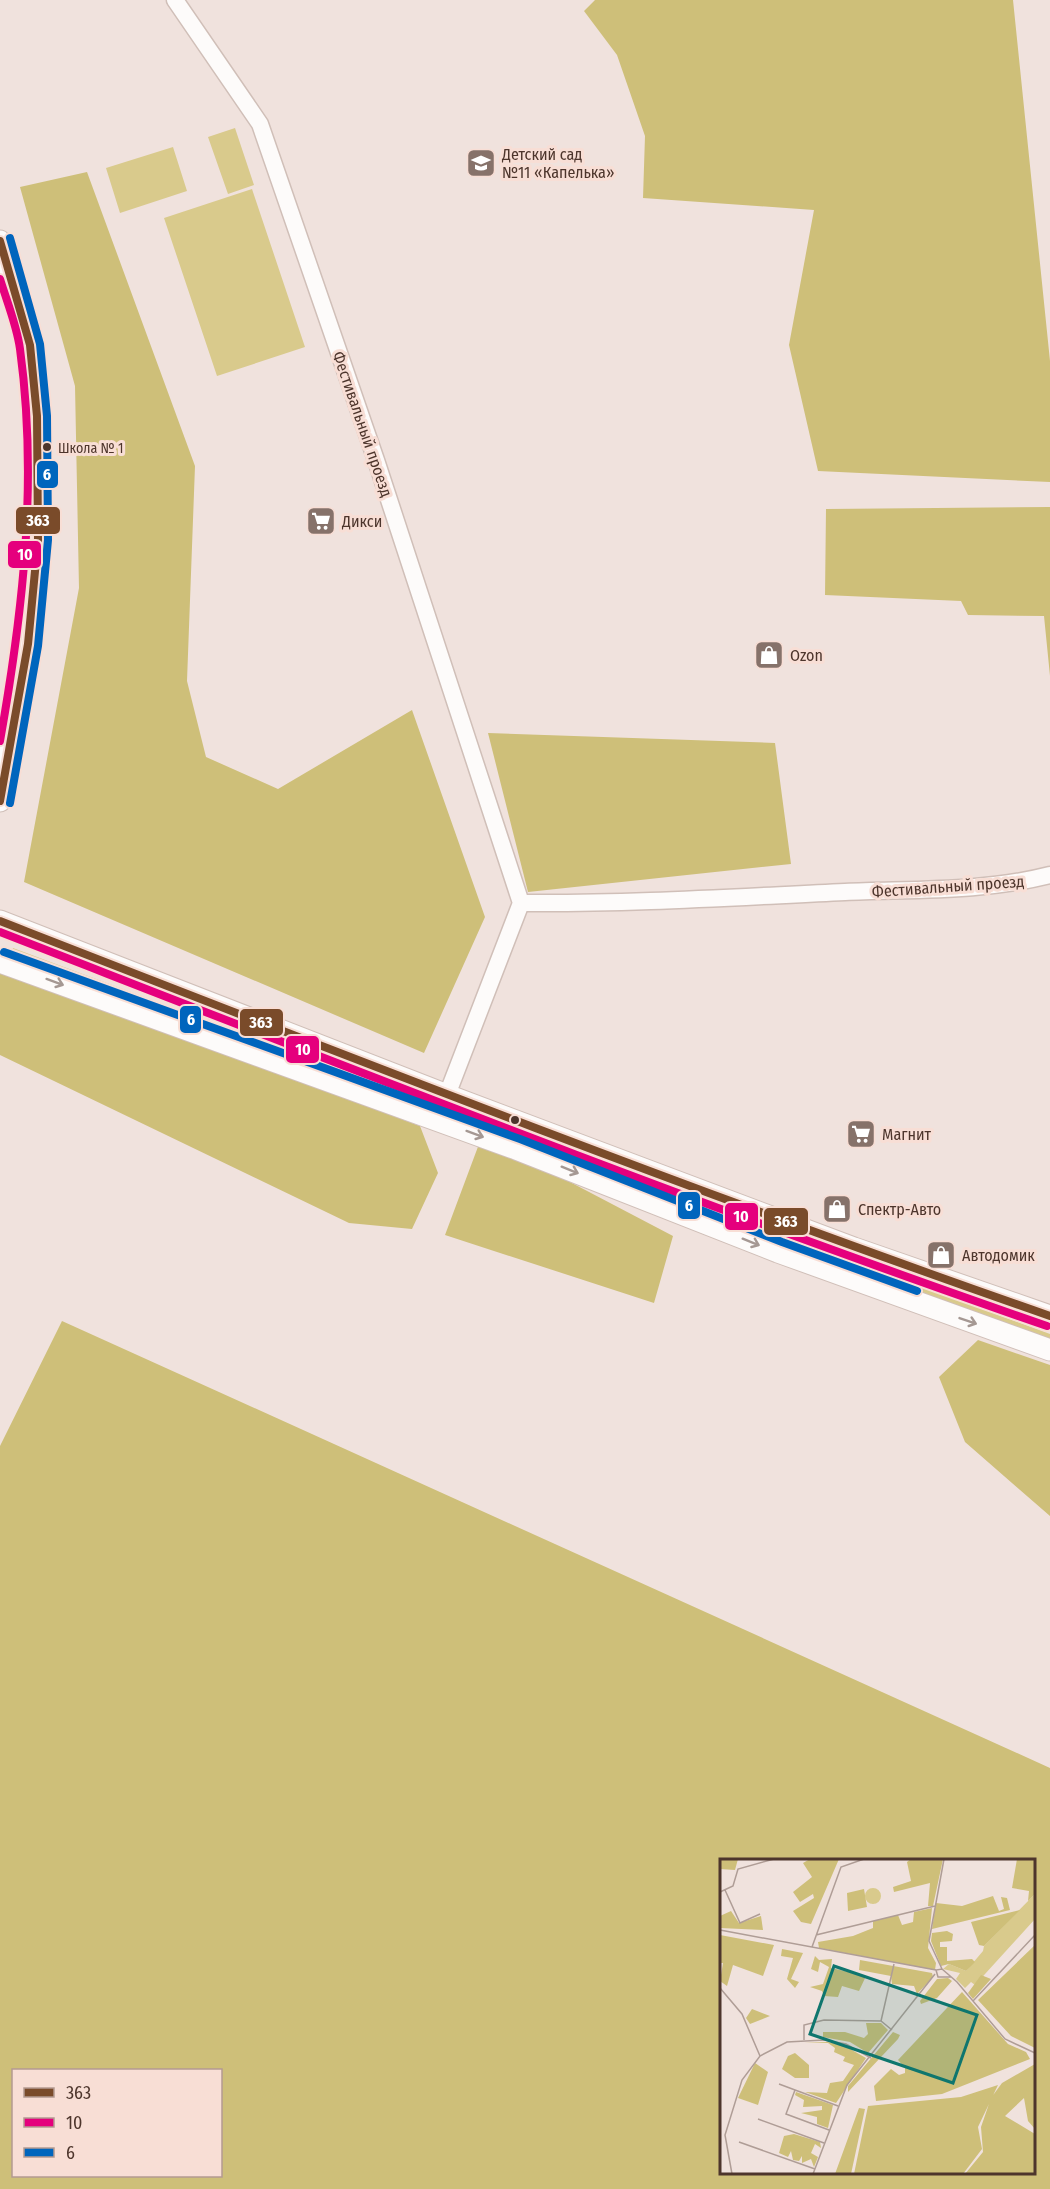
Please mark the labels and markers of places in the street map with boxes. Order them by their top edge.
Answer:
place label: Детский сад №11 «Капелька» [501,145,615,182]
school or university icon: Детский сад №11 «Капелька» [465,147,497,179]
place label: Школа № 1 [58,440,123,457]
marker: Школа № 1 [41,441,53,453]
supermarket icon: Дикси [305,505,337,537]
place label: Дикси [341,512,382,531]
shop icon: Ozon [753,639,785,671]
place label: Ozon [790,646,823,665]
unlabelled marker [509,1114,521,1126]
supermarket icon: Магнит [845,1118,877,1150]
place label: Магнит [882,1125,932,1144]
shop icon: Спектр-Авто [821,1193,853,1225]
place label: Спектр-Авто [858,1200,941,1219]
shop icon: Автодомик [925,1239,957,1271]
place label: Автодомик [962,1246,1035,1265]

